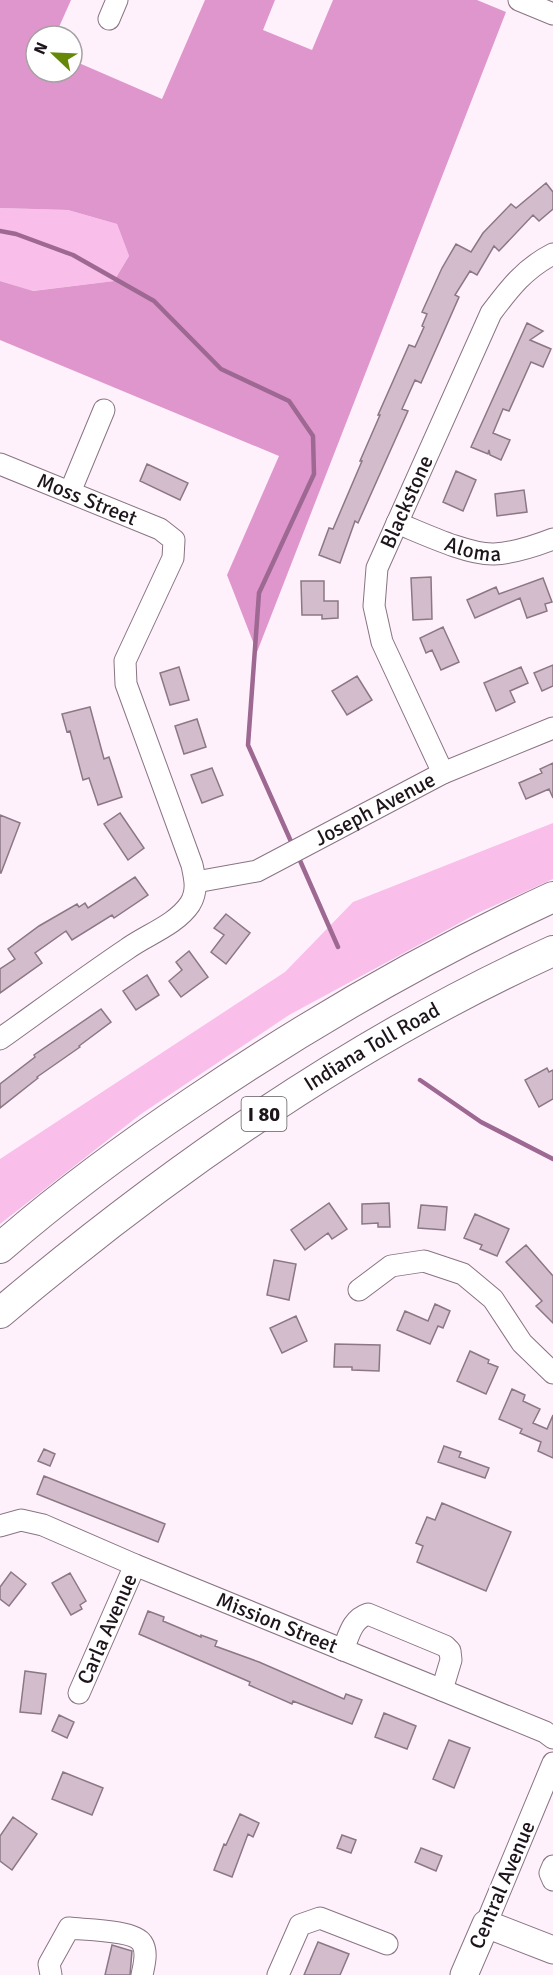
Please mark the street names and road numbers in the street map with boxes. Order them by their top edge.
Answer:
street label: Blackstone [374,451,439,552]
street label: Moss Street [33,467,141,531]
street label: Aloma [441,531,502,567]
street label: Joseph Avenue [310,767,440,851]
street label: Indiana Toll Road [299,997,444,1097]
road number: I 80 [242,1097,286,1131]
street label: Carla Avenue [71,1570,143,1688]
street label: Mission Street [213,1587,341,1659]
street label: Central Avenue [463,1817,541,1953]

